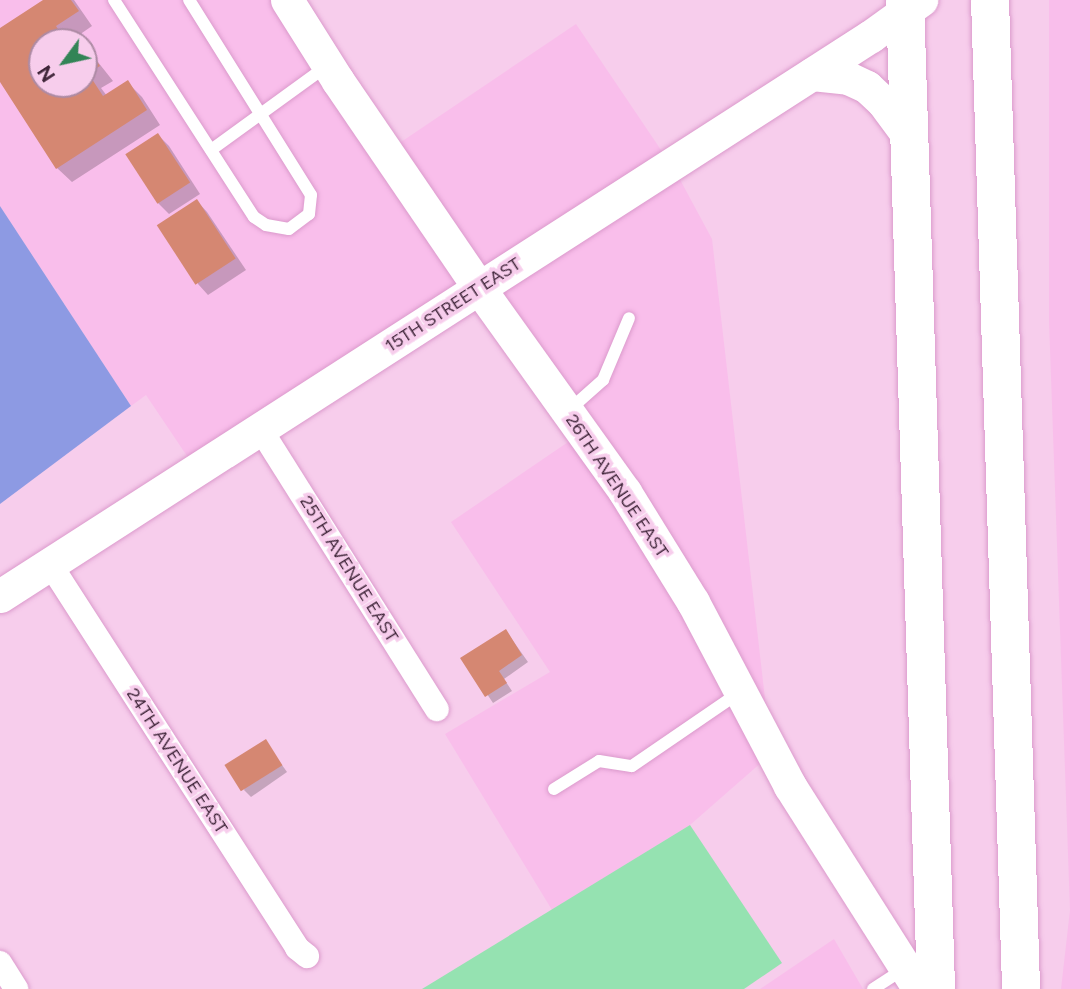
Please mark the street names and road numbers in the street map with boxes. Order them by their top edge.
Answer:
street label: 15TH STREET EAST [381,253,525,357]
street label: 26TH AVENUE EAST [561,410,673,562]
street label: 25TH AVENUE EAST [295,492,403,646]
street label: 24TH AVENUE EAST [122,684,232,838]

